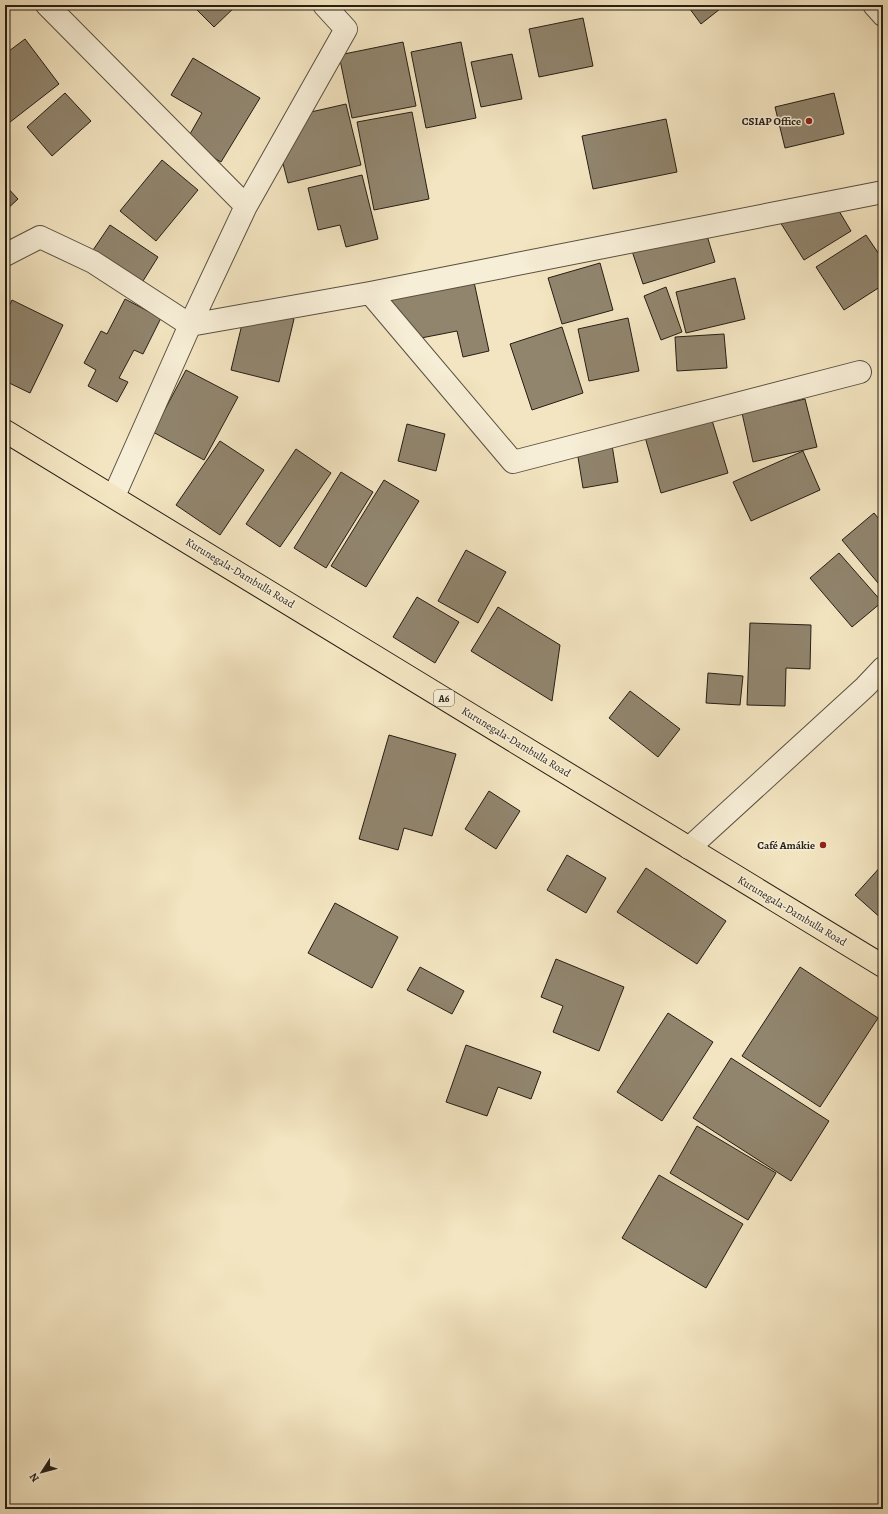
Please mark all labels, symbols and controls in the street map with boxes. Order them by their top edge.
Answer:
place label: CSIAP Office [742,114,801,129]
marker: CSIAP Office [804,116,814,126]
street label: Kurunegala-Dambulla Road [183,534,297,612]
road number: A6 [434,690,454,706]
street label: Kurunegala-Dambulla Road [459,703,573,781]
place label: Café Amákie [757,838,815,853]
marker: Café Amákie [818,840,828,850]
street label: Kurunegala-Dambulla Road [735,872,849,950]
north arrow [22,1452,62,1492]
text: N [26,1470,43,1485]

